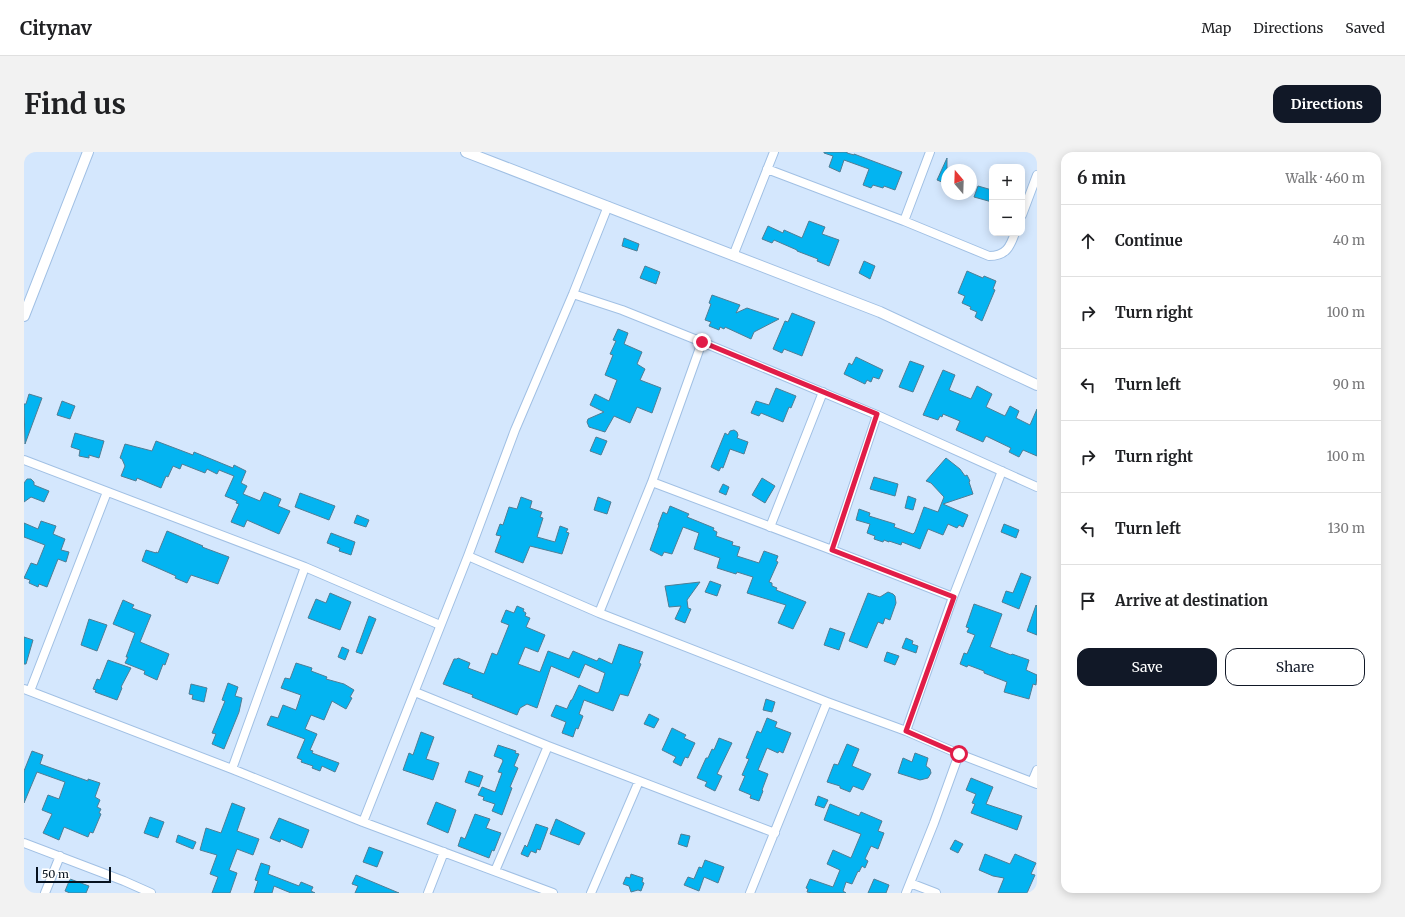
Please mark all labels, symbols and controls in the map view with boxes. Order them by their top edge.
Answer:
text: Citynav [20,16,92,40]
text: Map [1201,19,1231,37]
text: Directions [1253,19,1323,37]
text: Saved [1345,19,1385,37]
button: Directions [1273,85,1381,123]
text: Find us [24,86,126,122]
north arrow [941,164,977,200]
map controls [989,164,1025,236]
button: + [989,164,1025,200]
text: 6 min [1077,167,1126,189]
text: Walk · 460 m [1286,170,1365,187]
button: − [989,200,1025,236]
icon: ahead [1077,230,1099,252]
text: Continue [1115,231,1183,250]
text: 40 m [1333,232,1365,249]
icon: right [1077,302,1099,324]
text: Turn right [1115,303,1193,322]
text: 100 m [1327,304,1365,321]
route end [693,333,711,351]
icon: left [1077,374,1099,396]
text: Turn left [1115,375,1181,394]
text: 90 m [1333,376,1365,393]
icon: right [1077,446,1099,468]
text: Turn right [1115,447,1193,466]
text: 100 m [1327,448,1365,465]
icon: left [1077,518,1099,540]
text: Turn left [1115,519,1181,538]
text: 130 m [1328,520,1365,537]
icon: arrive [1077,590,1099,612]
text: Arrive at destination [1115,591,1268,610]
button: Save [1077,648,1217,686]
button: Share [1225,648,1365,686]
route start [950,745,968,763]
scale bar [36,865,111,884]
text: 50 m [42,867,69,881]

